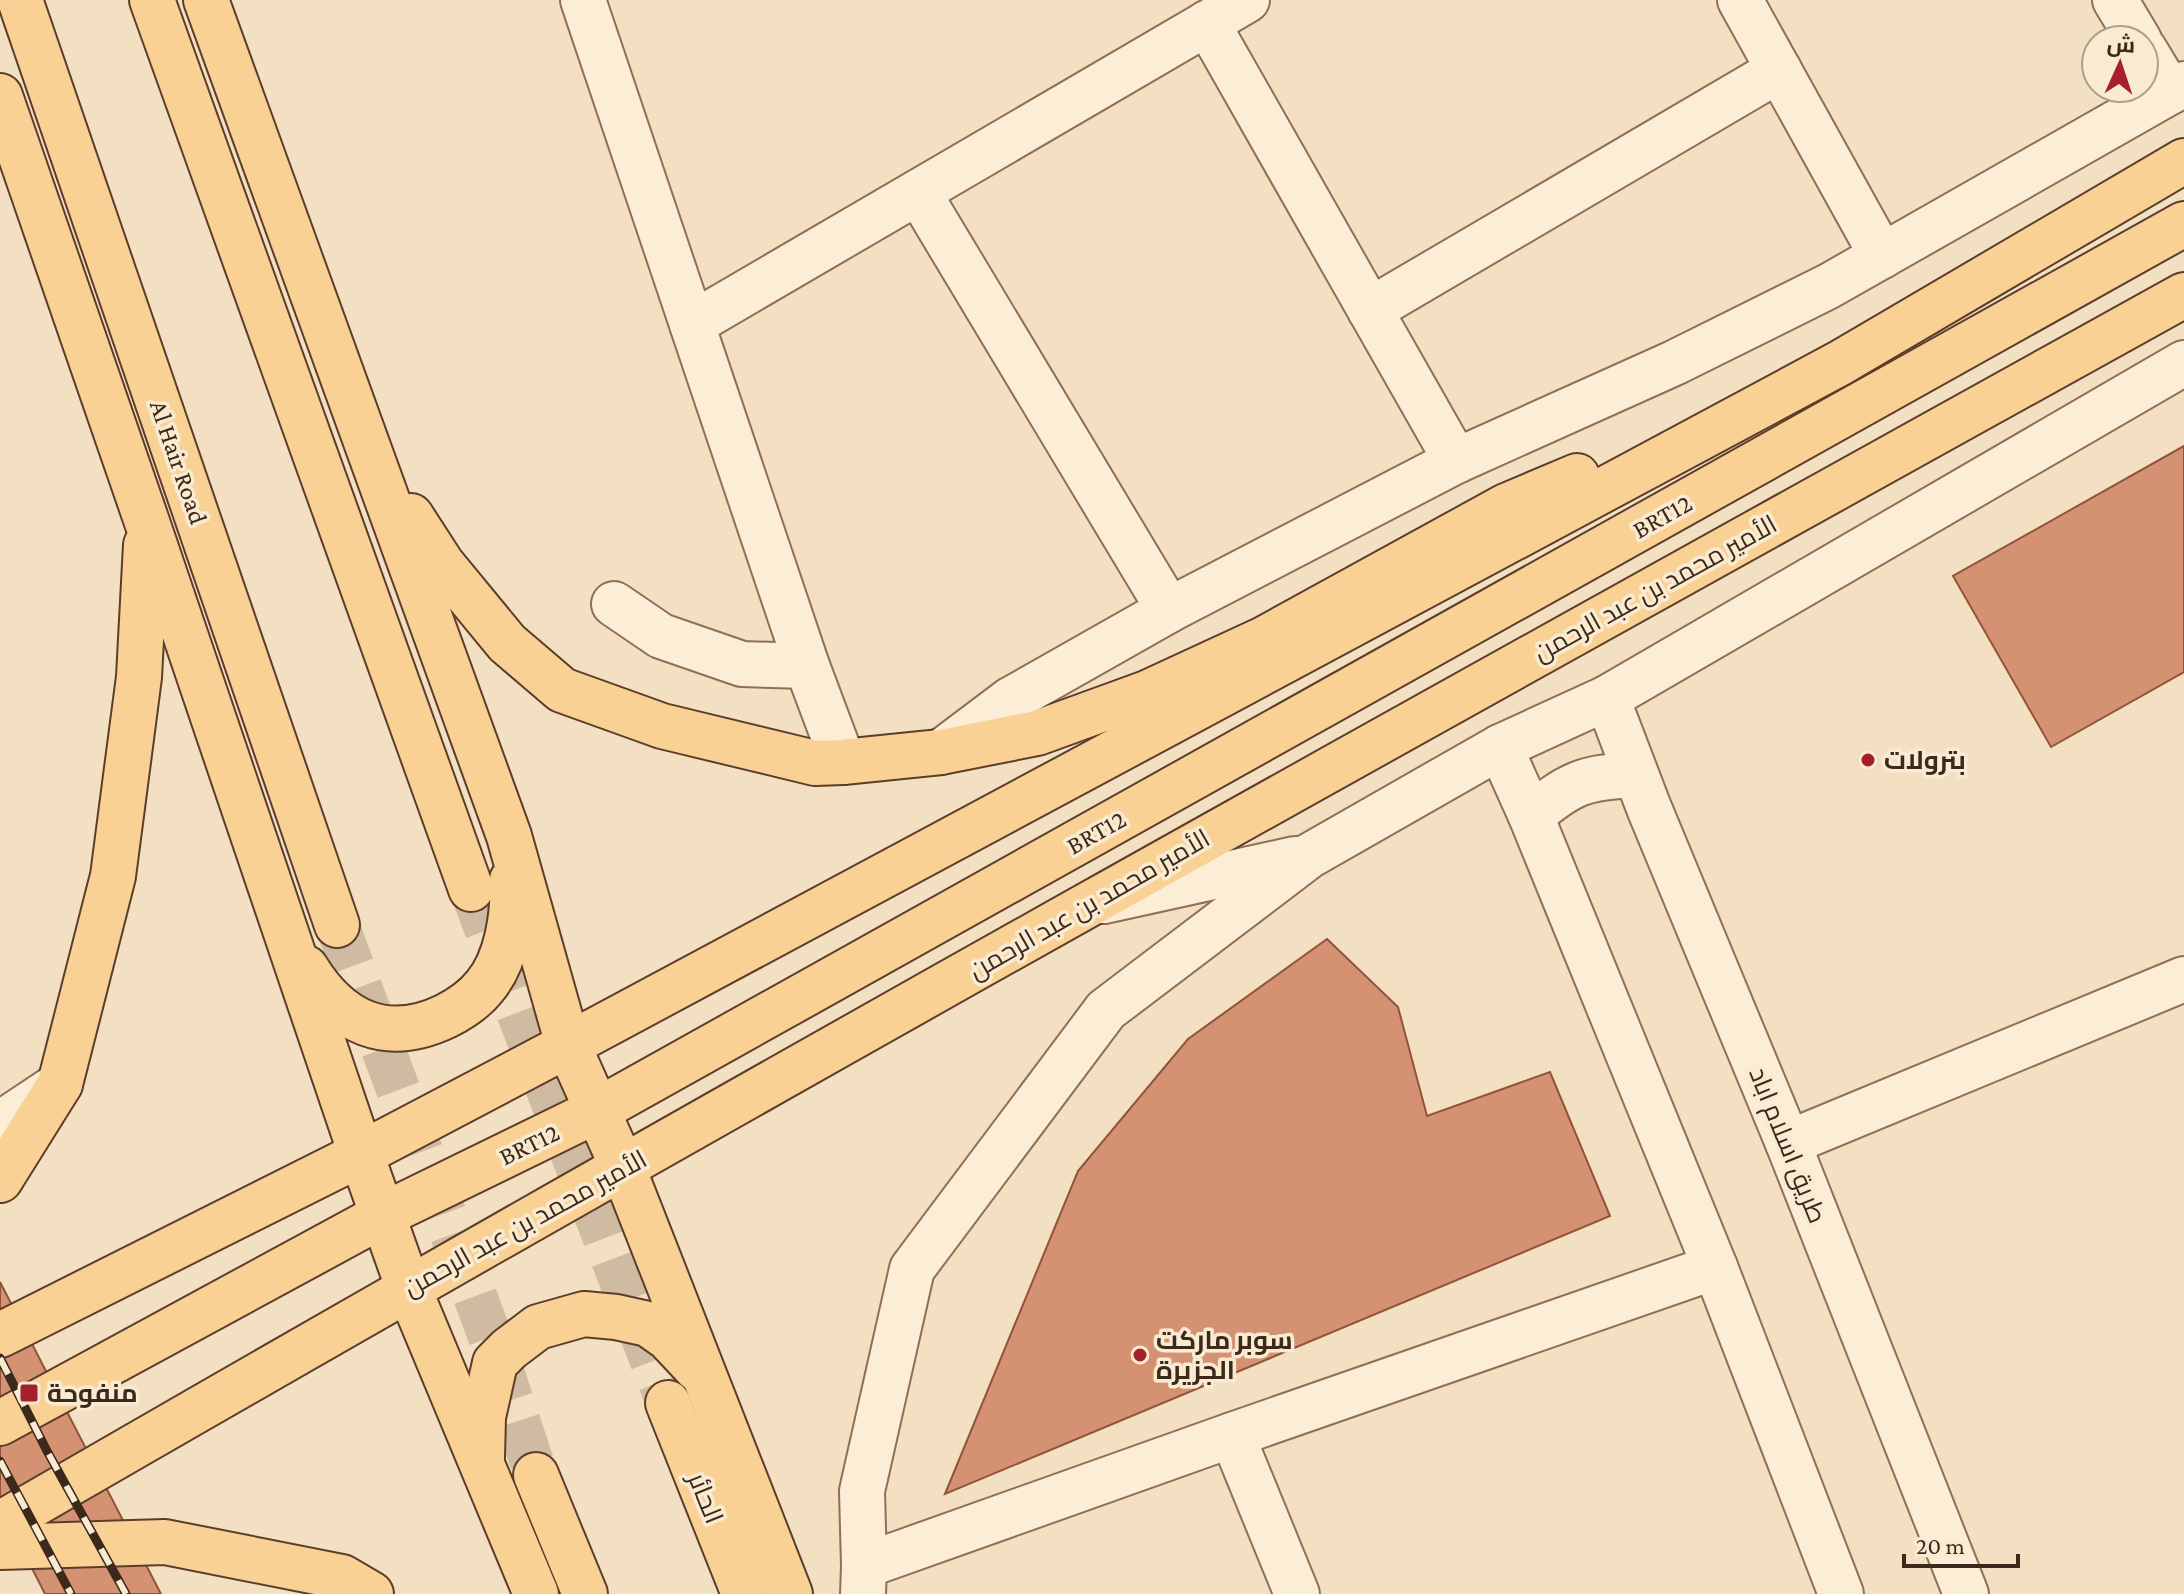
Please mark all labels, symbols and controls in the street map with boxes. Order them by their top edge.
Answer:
north arrow [2080,24,2160,104]
text: ش [2106,31,2136,59]
street label: Al Hair Road [144,396,213,528]
street label: BRT12 [1628,488,1697,544]
street label: الأمير محمد بن عبد الرحمن [1529,509,1782,668]
place label: بترولات [1884,746,1966,775]
marker: بترولات [1859,751,1877,769]
street label: BRT12 [1062,804,1131,860]
street label: الأمير محمد بن عبد الرحمن [964,824,1215,986]
street label: طريق اسلام اباد [1740,1063,1832,1228]
street label: BRT12 [494,1118,564,1171]
street label: الأمير محمد بن عبد الرحمن [399,1144,652,1303]
place label: سوبر ماركت الجزيرة [1156,1326,1293,1385]
marker: سوبر ماركت الجزيرة [1131,1346,1149,1364]
place label: منفوحة [47,1379,138,1408]
marker: منفوحة [18,1382,40,1404]
street label: الحائر [682,1467,729,1528]
scale bar [1904,1518,2018,1568]
text: 20 m [1916,1532,1965,1559]

